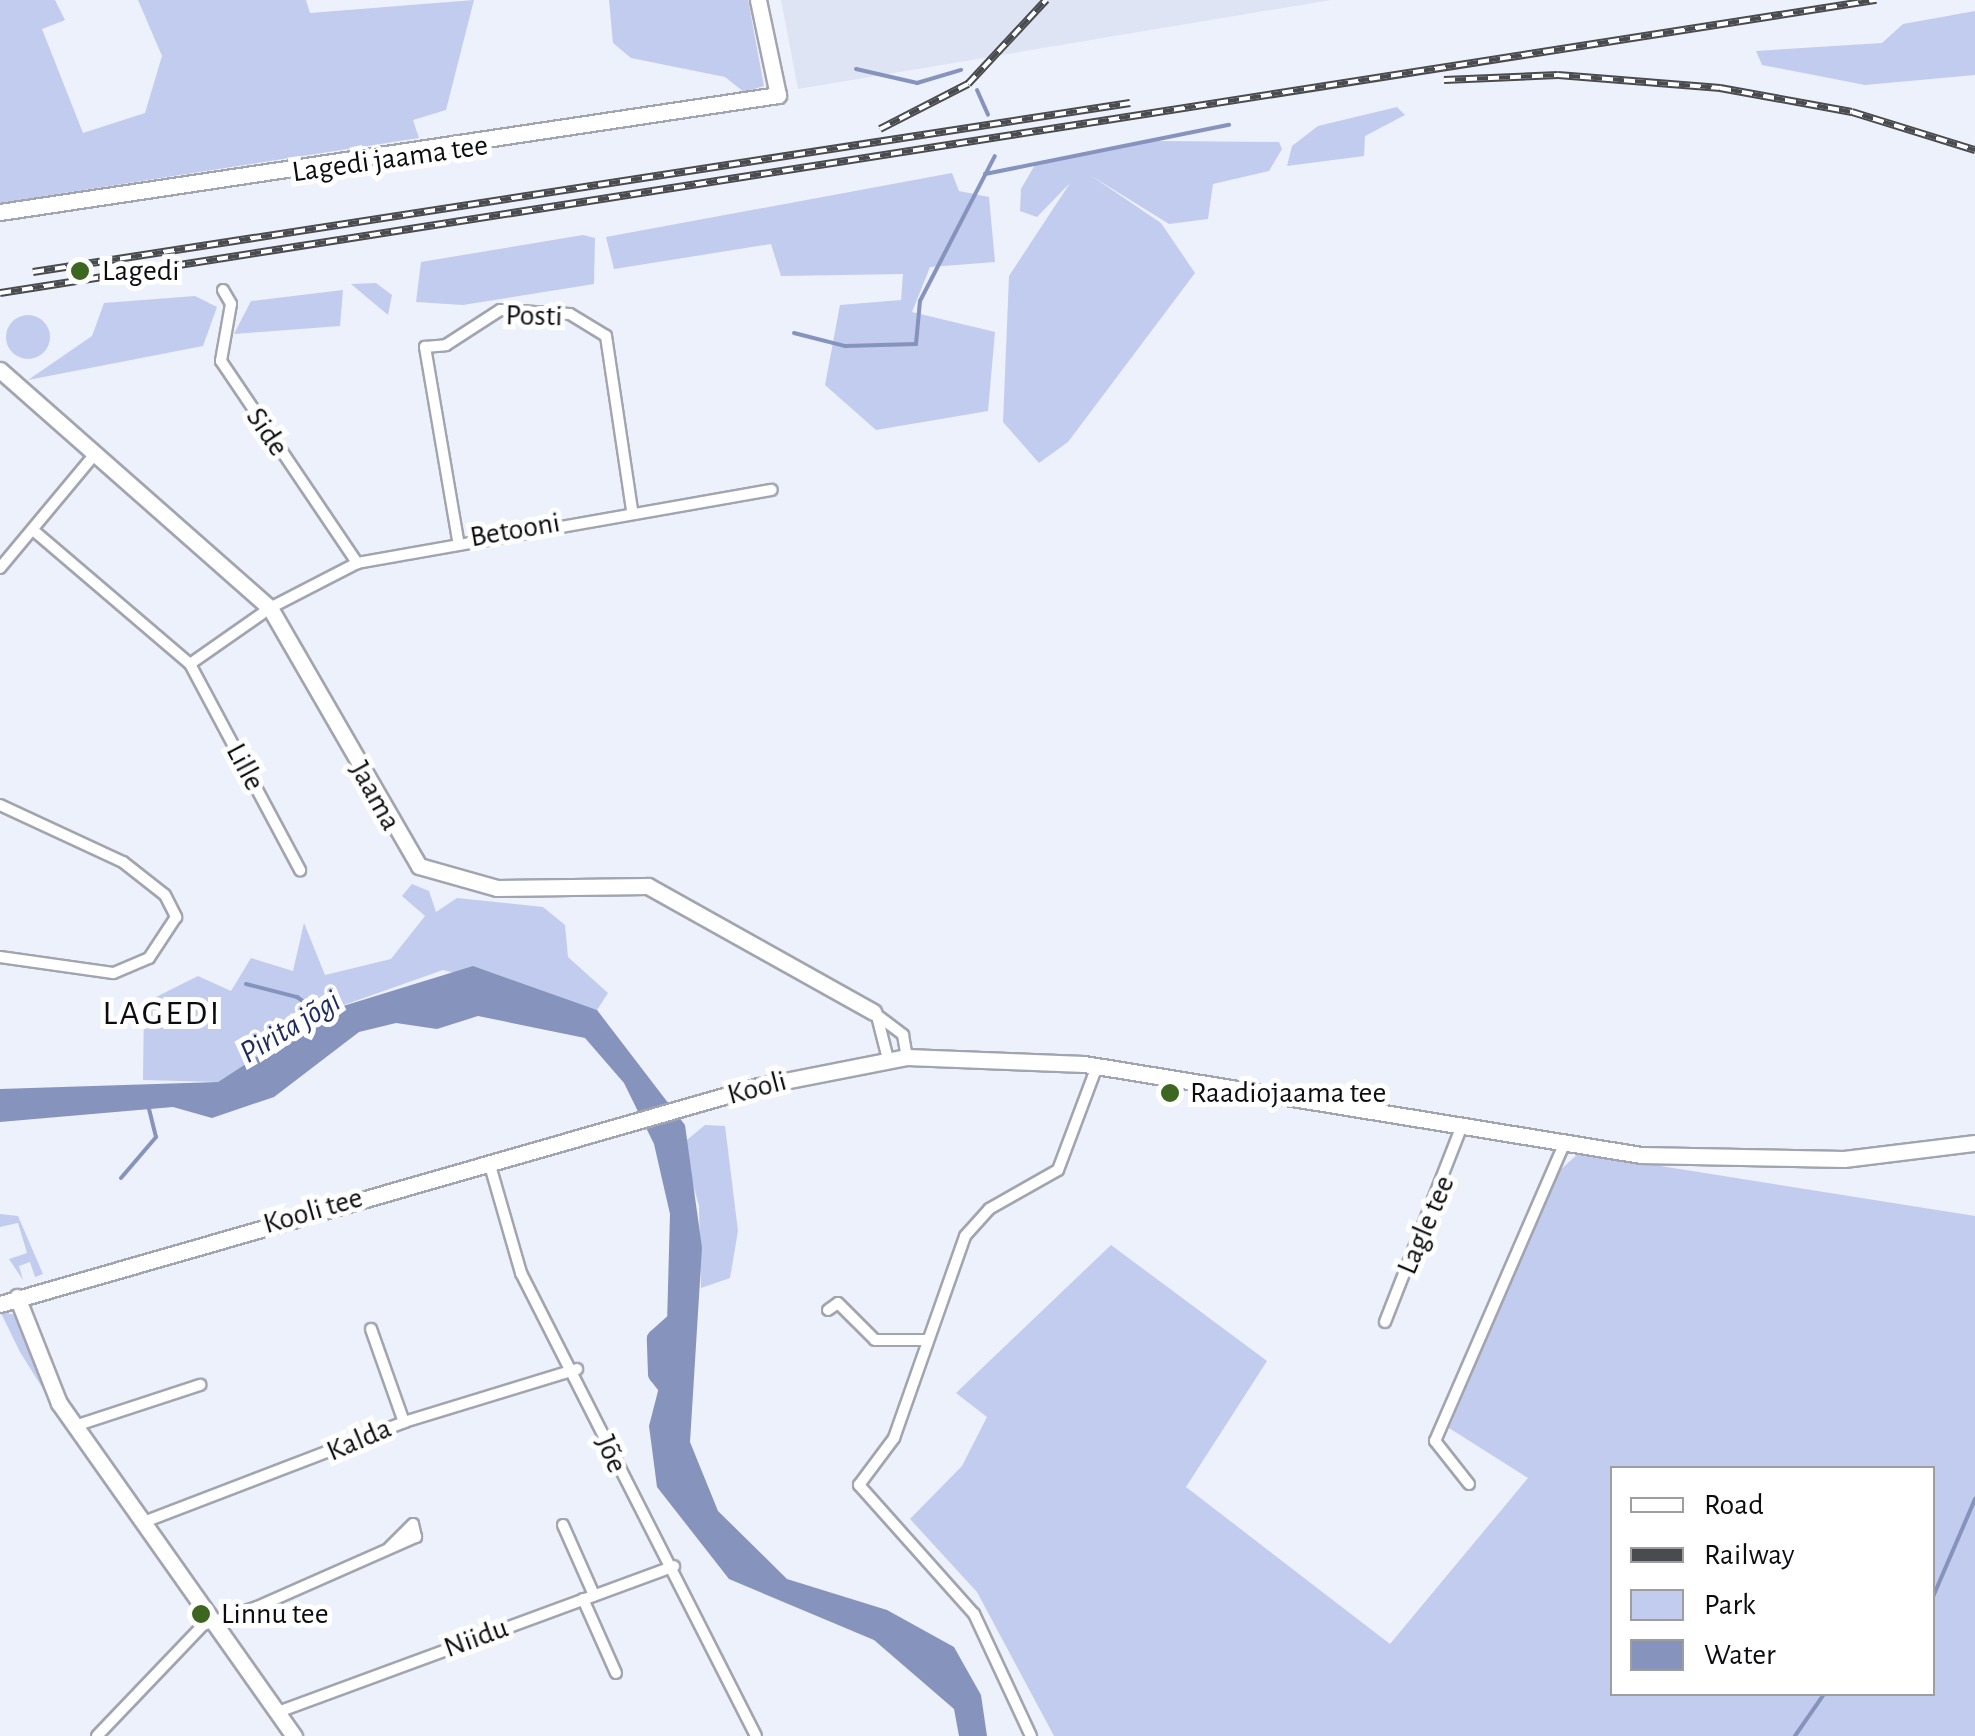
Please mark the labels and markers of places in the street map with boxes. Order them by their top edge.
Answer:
place label: Lagedi [102,253,180,289]
marker: Lagedi [67,258,93,284]
place label: Raadiojaama tee [1190,1075,1386,1111]
marker: Raadiojaama tee [1159,1082,1181,1104]
place label: Linnu tee [221,1596,328,1632]
marker: Linnu tee [190,1603,212,1625]

